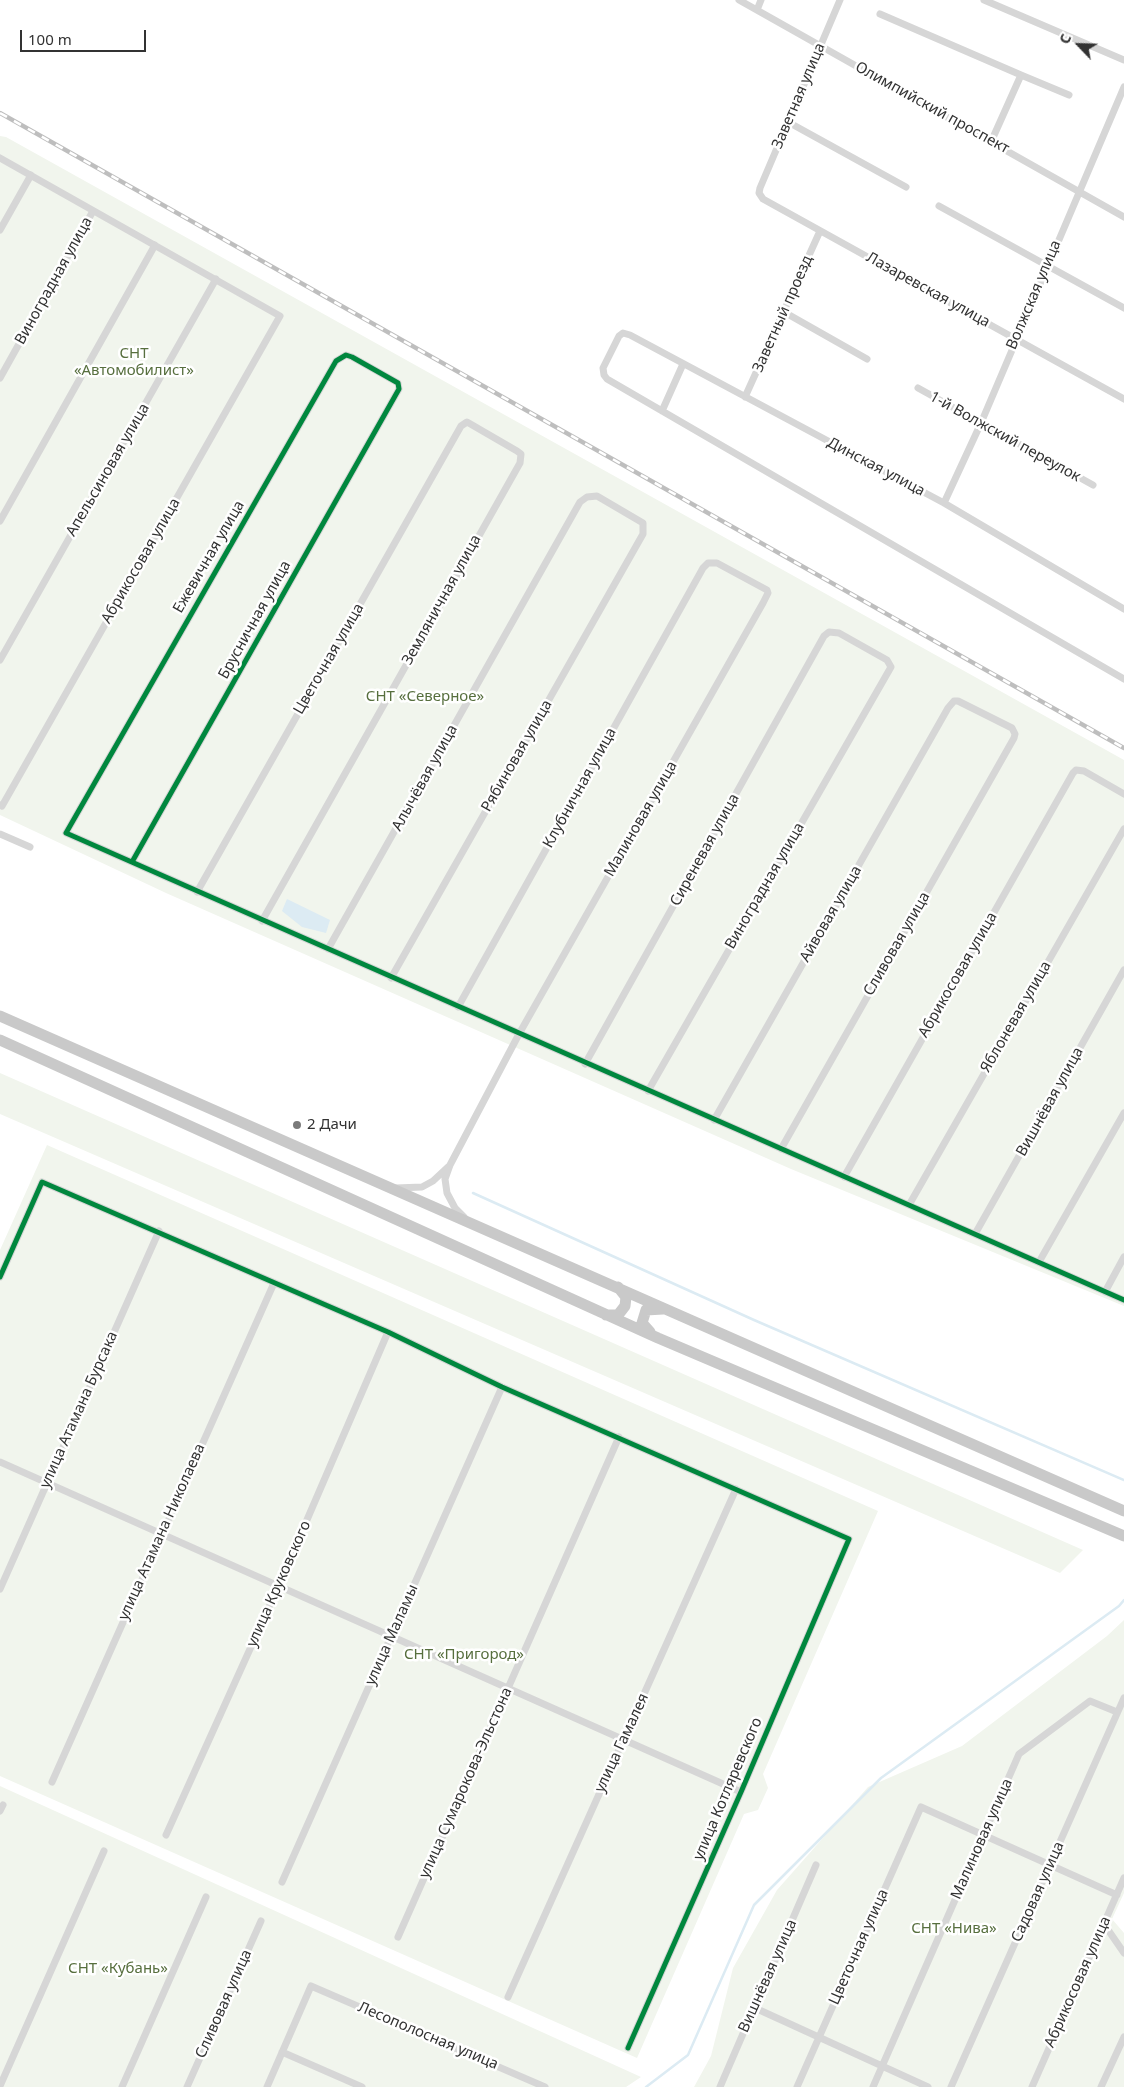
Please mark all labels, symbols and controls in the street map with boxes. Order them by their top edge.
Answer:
scale bar [22,20,149,52]
north arrow [1054,20,1104,70]
text: 100 m [28,29,72,49]
text: С [1054,31,1075,47]
street label: Заветная улица [769,40,829,152]
street label: Олимпийский проспект [852,58,1012,158]
street label: Виноградная улица [11,214,97,348]
street label: Волжская улица [1003,238,1065,352]
street label: Лазаревская улица [863,248,993,332]
street label: Заветный проезд [749,253,817,375]
park label: СНТ «Автомобилист» [74,345,194,380]
street label: 1-й Волжский переулок [926,388,1084,486]
street label: Апельсиновая улица [63,400,153,540]
street label: Динская улица [824,434,928,500]
street label: Абрикосовая улица [98,495,184,627]
street label: Ежевичная улица [169,498,249,616]
street label: Земляничная улица [399,532,485,668]
street label: Брусничная улица [215,558,295,682]
street label: Цветочная улица [290,600,368,718]
park label: СНТ «Северное» [366,688,484,706]
street label: Рябиновая улица [478,697,556,815]
street label: Алычёвая улица [388,722,462,834]
street label: Клубничная улица [539,725,621,851]
street label: Малиновая улица [601,758,681,880]
street label: Сиреневая улица [667,791,743,909]
street label: Виноградная улица [721,820,809,952]
street label: Айвовая улица [796,863,866,965]
street label: Сливовая улица [860,889,934,999]
street label: Абрикосовая улица [915,909,1001,1041]
street label: Яблоневая улица [977,958,1055,1076]
street label: Вишнёвая улица [1013,1044,1087,1160]
place label: 2 Дачи [307,1116,357,1134]
marker: 2 Дачи [291,1119,303,1131]
street label: улица Атамана Бурсака [36,1329,122,1491]
street label: улица Атамана Николаева [115,1441,209,1623]
street label: улица Круковского [243,1518,315,1650]
street label: улица Маламы [362,1582,422,1688]
park label: СНТ «Пригород» [404,1646,524,1664]
street label: улица Сумарокова-Эльстона [416,1685,516,1881]
street label: улица Гамалея [591,1691,653,1795]
street label: улица Котляревского [690,1715,766,1863]
street label: Малиновая улица [947,1776,1017,1902]
street label: Садовая улица [1008,1839,1068,1945]
street label: Цветочная улица [825,1886,893,2008]
street label: Абрикосовая улица [1041,1914,1115,2050]
street label: Вишнёвая улица [735,1917,801,2035]
park label: СНТ «Нива» [911,1920,997,1938]
street label: Сливовая улица [192,1947,256,2061]
park label: СНТ «Кубань» [68,1960,168,1978]
street label: Лесополосная улица [355,1998,501,2074]

